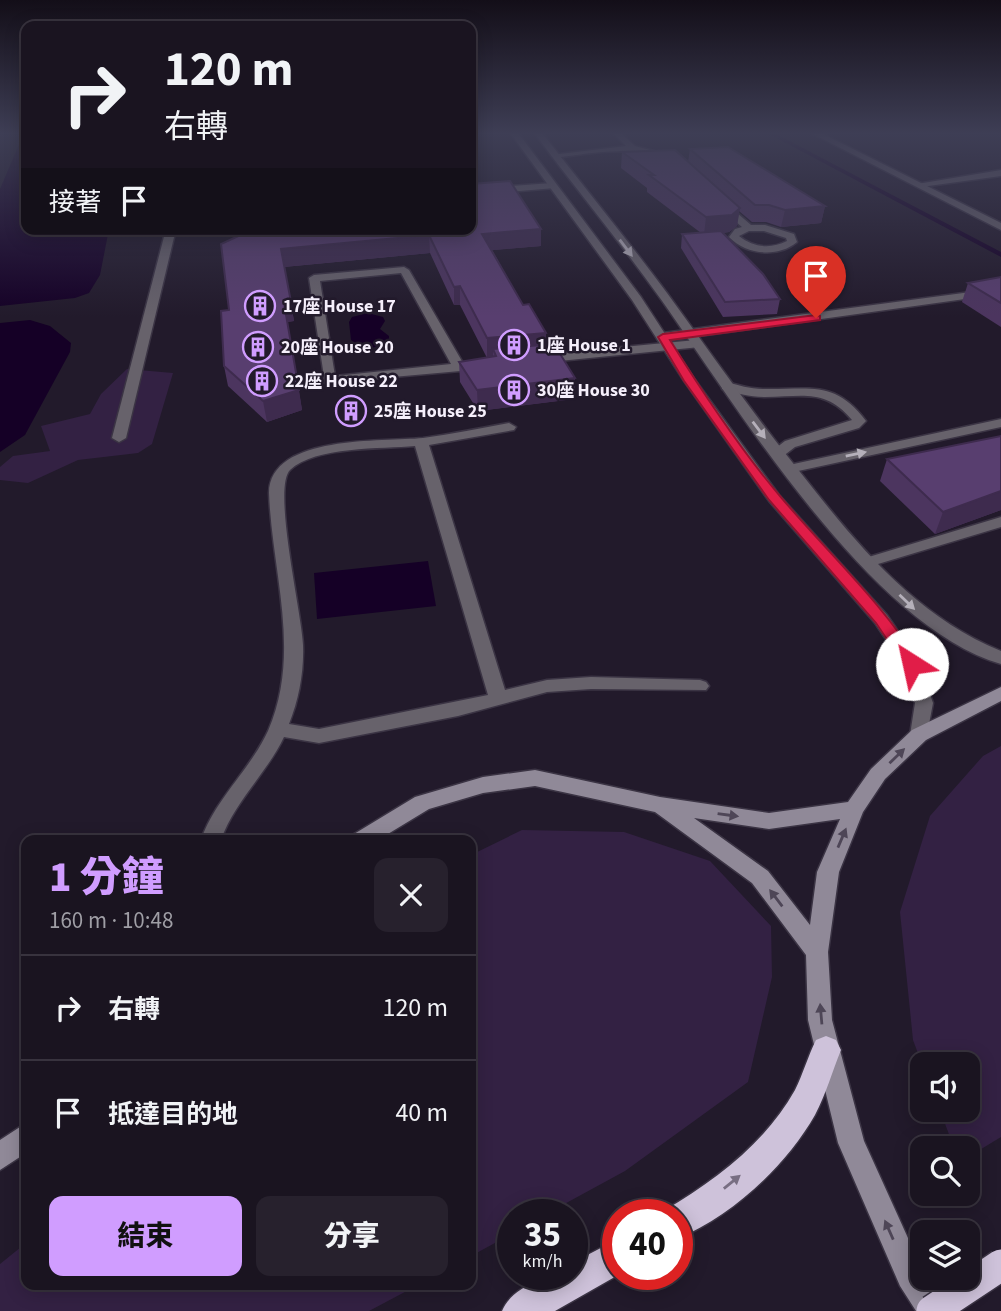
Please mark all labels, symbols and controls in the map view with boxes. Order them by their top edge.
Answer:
text: 120 m [164,35,293,105]
icon: right [49,49,140,140]
text: 右轉 [164,104,228,150]
icon: arrive [115,182,153,220]
text: 接著 [49,184,101,221]
one-way arrow [619,239,633,257]
pin [786,246,846,318]
icon: arrive [797,257,835,295]
building icon: 17座 House 17 [243,289,277,323]
place label: 17座 House 17 [283,294,396,319]
building icon: 1座 House 1 [497,328,531,362]
building icon: 20座 House 20 [241,330,275,364]
place label: 1座 House 1 [537,333,631,358]
place label: 20座 House 20 [281,335,394,360]
building icon: 22座 House 22 [245,364,279,398]
place label: 22座 House 22 [285,369,398,394]
building icon: 30座 House 30 [497,373,531,407]
place label: 30座 House 30 [537,378,650,403]
building icon: 25座 House 25 [334,394,368,428]
place label: 25座 House 25 [374,399,487,424]
one-way arrow [752,421,766,439]
one-way arrow [845,449,867,460]
one-way arrow [898,594,915,610]
position arrow [875,627,949,701]
one-way arrow [888,749,905,765]
one-way arrow [717,810,739,821]
one-way arrow [836,828,848,848]
text: 1 分鐘 [49,848,164,908]
button: close [374,858,448,932]
one-way arrow [768,889,783,907]
text: 160 m · 10:48 [49,904,173,937]
icon: right [49,989,87,1027]
text: 120 m [382,989,448,1026]
text: 右轉 [108,991,160,1028]
one-way arrow [815,1003,826,1025]
map controls [910,1052,980,1290]
button: sound [910,1052,980,1122]
icon: arrive [49,1094,87,1132]
text: 40 m [395,1094,448,1131]
text: 抵達目的地 [108,1096,238,1133]
button: search [910,1136,980,1206]
one-way arrow [724,1175,741,1190]
button: 結束 [49,1196,242,1276]
button: 分享 [256,1196,448,1276]
speed limit sign: 40 [602,1199,693,1290]
text: 35 [524,1210,561,1260]
one-way arrow [883,1219,894,1240]
button: layers [910,1220,980,1290]
text: km/h [523,1249,562,1274]

